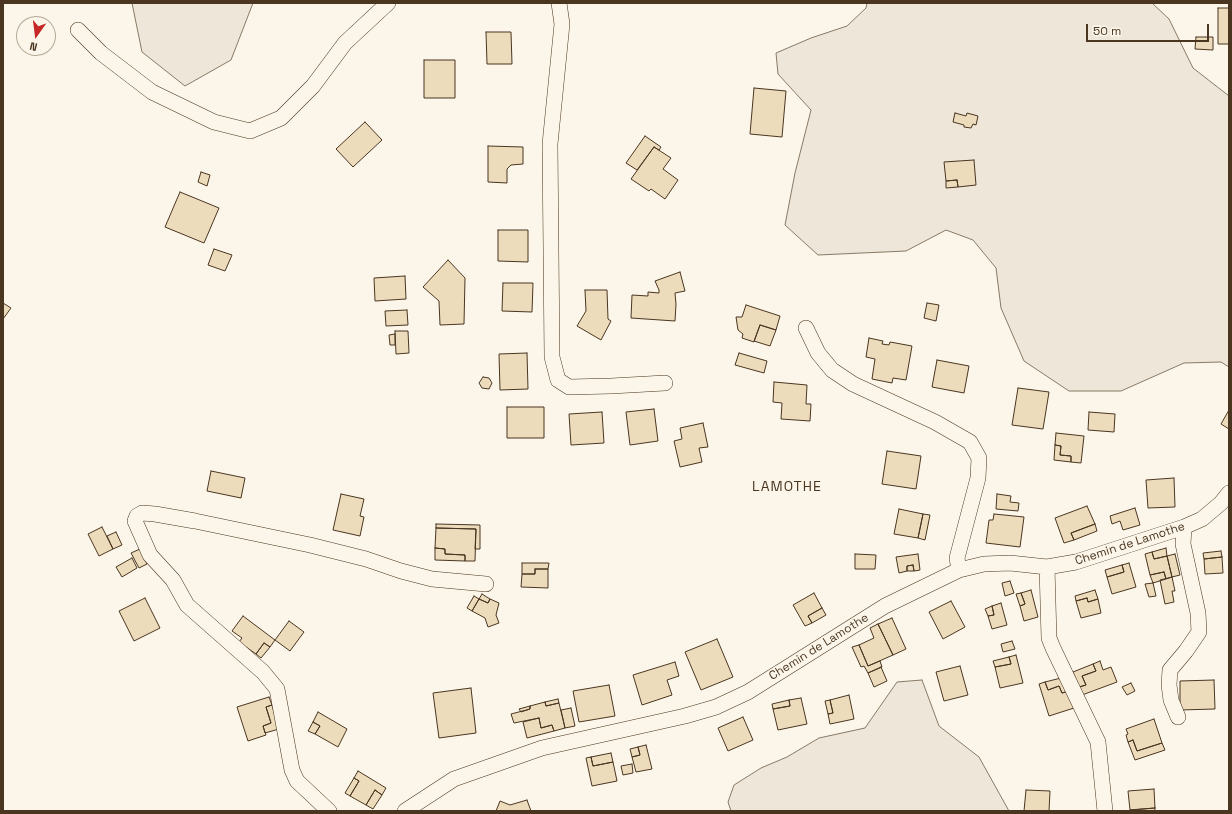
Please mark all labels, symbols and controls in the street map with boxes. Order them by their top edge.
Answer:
north arrow [16,16,56,56]
scale bar [1088,16,1211,42]
text: 50 m [1093,23,1121,39]
text: N [28,39,39,54]
district label: LAMOTHE [752,479,822,495]
street label: Chemin de Lamothe [1073,519,1187,569]
street label: Chemin de Lamothe [767,610,871,684]

